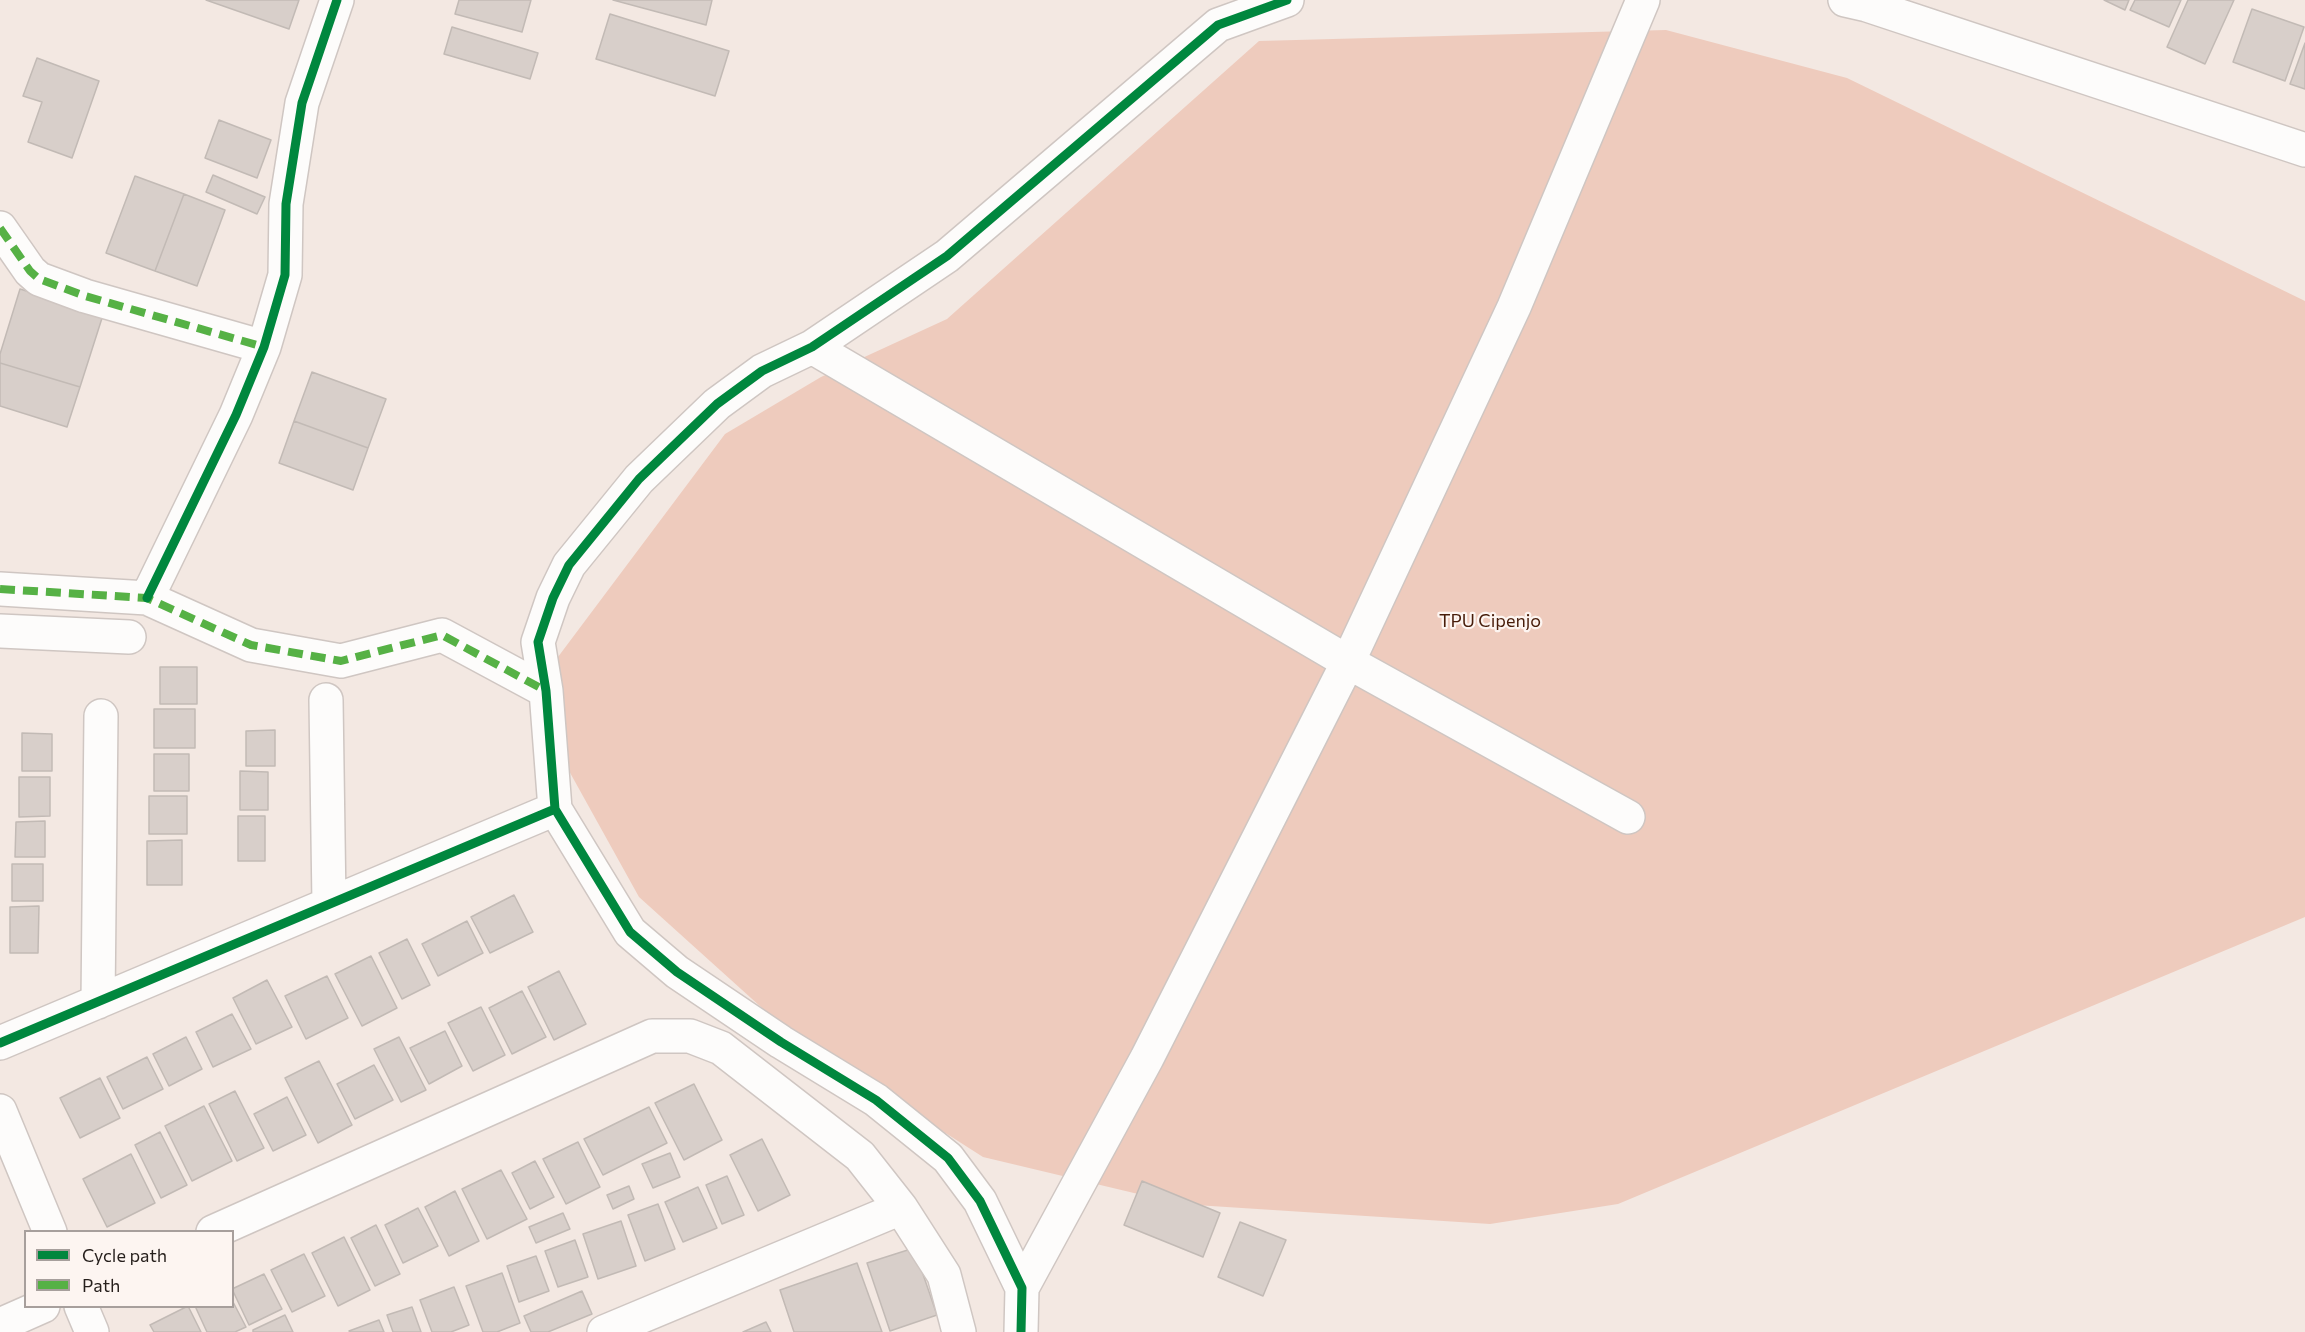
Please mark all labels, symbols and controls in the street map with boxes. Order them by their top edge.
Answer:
park label: TPU Cipenjo [1439,610,1541,632]
legend [24,1230,234,1308]
text: Cycle path [82,1244,167,1266]
text: Path [82,1274,120,1296]

